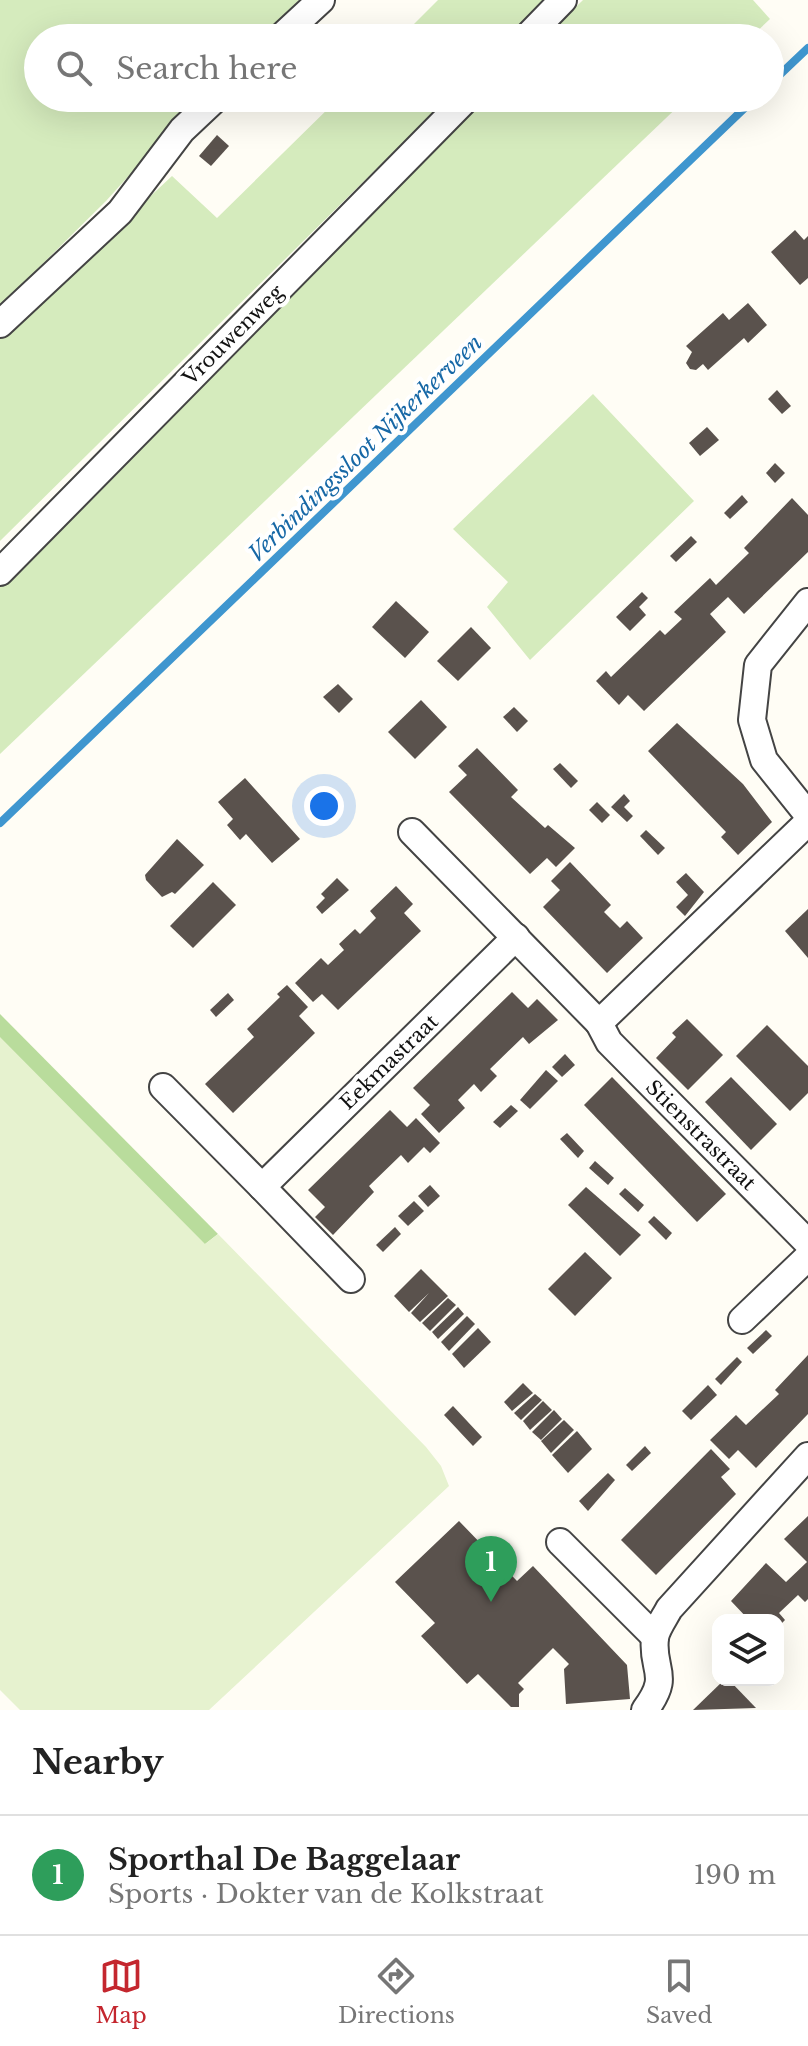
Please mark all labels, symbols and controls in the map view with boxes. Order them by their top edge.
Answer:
search box [24,24,784,112]
icon: search [52,46,96,90]
text: Search here [116,50,297,87]
street label: Vrouwenweg [177,279,289,391]
water label: Verbindingssloot Nijkerkerveen [243,329,488,567]
your location [304,786,344,826]
street label: Eekmastraat [335,1009,443,1115]
street label: Stienstrastraat [641,1075,761,1195]
pin: 1 [465,1536,517,1602]
map controls [712,1614,784,1686]
button: layers [712,1614,784,1686]
text: Nearby [32,1741,164,1783]
text: Sporthal De Baggelaar [108,1841,460,1878]
text: 1 [52,1859,64,1891]
text: 190 m [694,1859,776,1891]
text: Sports · Dokter van de Kolkstraat [108,1878,544,1910]
tab: Map [96,1954,147,2029]
tab: Directions [338,1954,455,2029]
tab: Saved [646,1954,712,2029]

